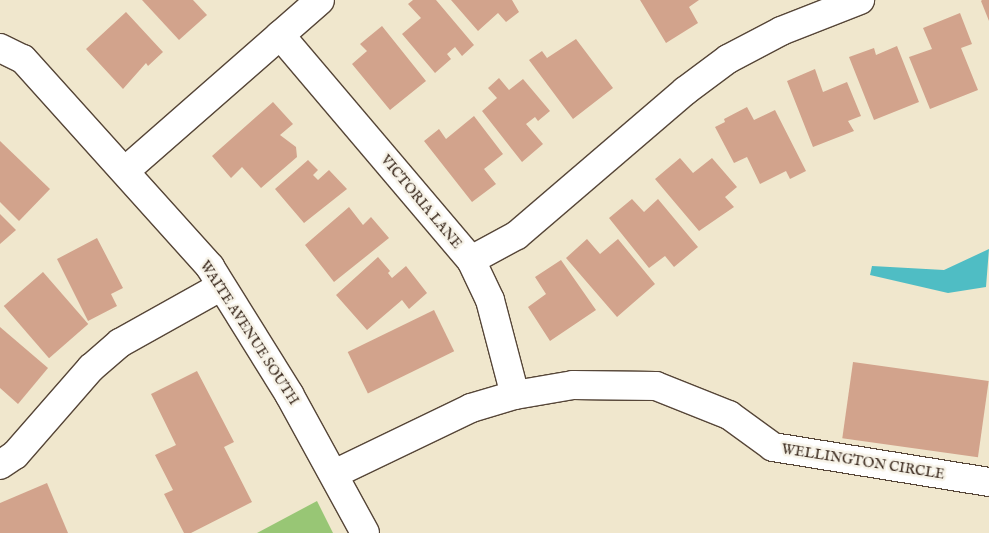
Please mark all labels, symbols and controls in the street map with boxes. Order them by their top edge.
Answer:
street label: VICTORIA LANE [377,152,465,252]
street label: WAITE AVENUE SOUTH [196,258,302,408]
street label: WELLINGTON CIRCLE [780,441,946,483]

